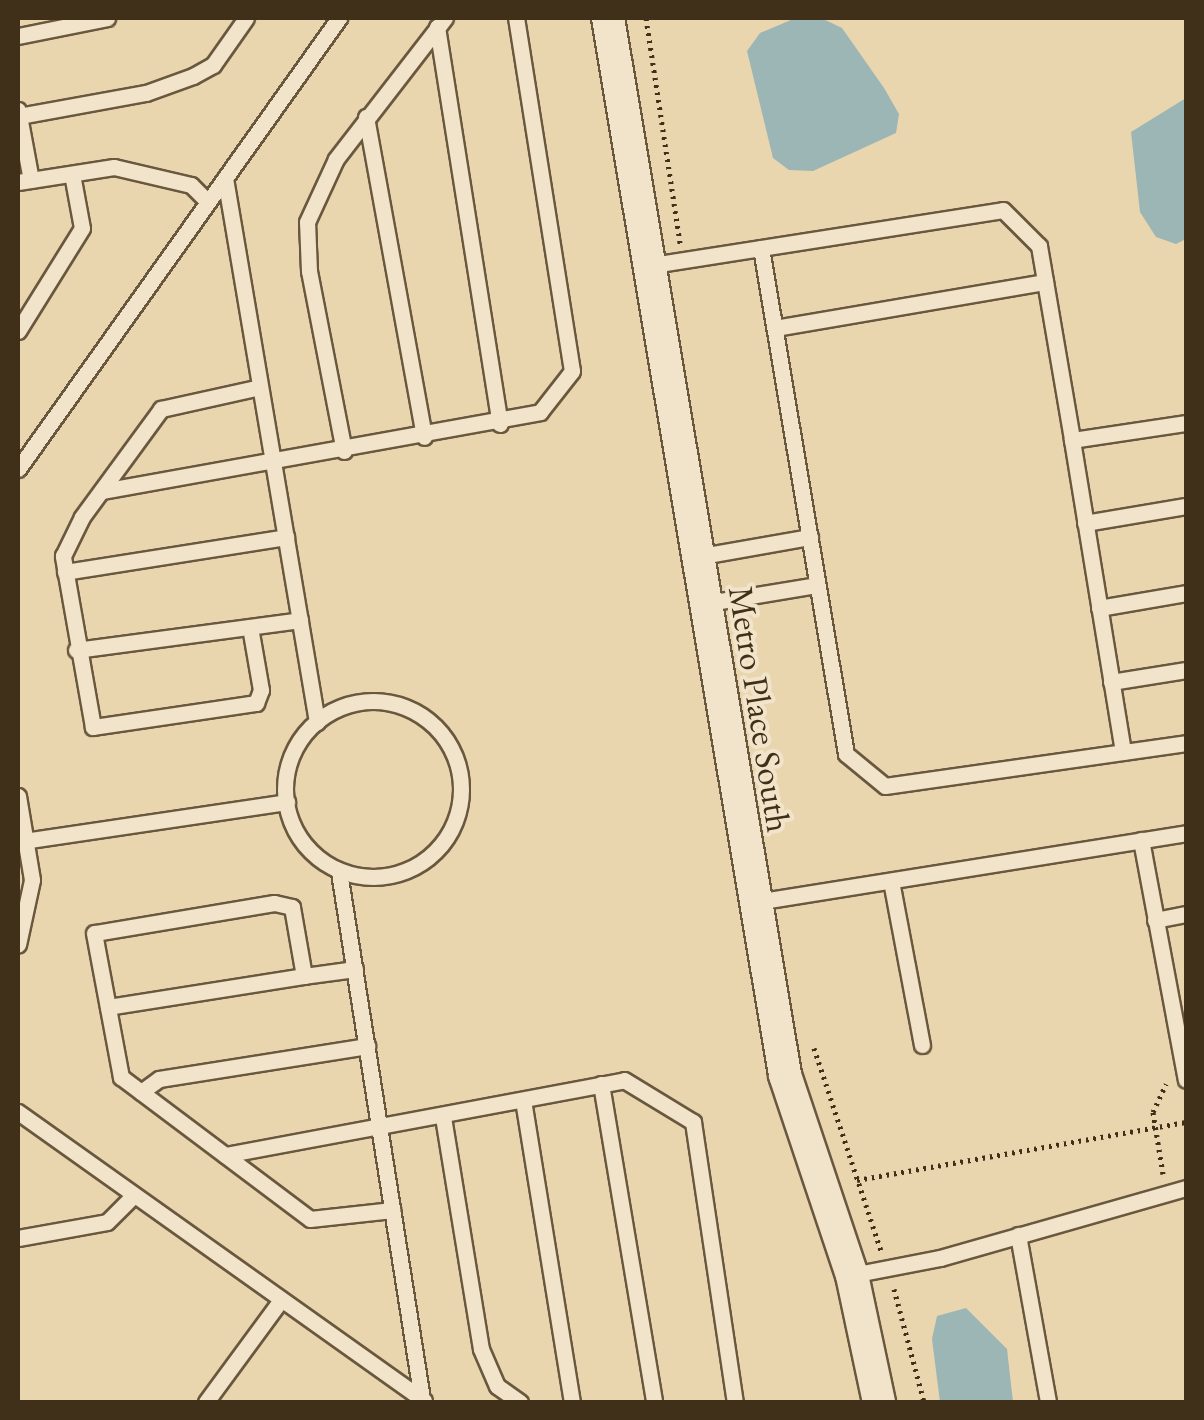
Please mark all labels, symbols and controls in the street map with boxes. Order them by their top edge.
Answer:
street label: Metro Place South [720,583,800,835]

